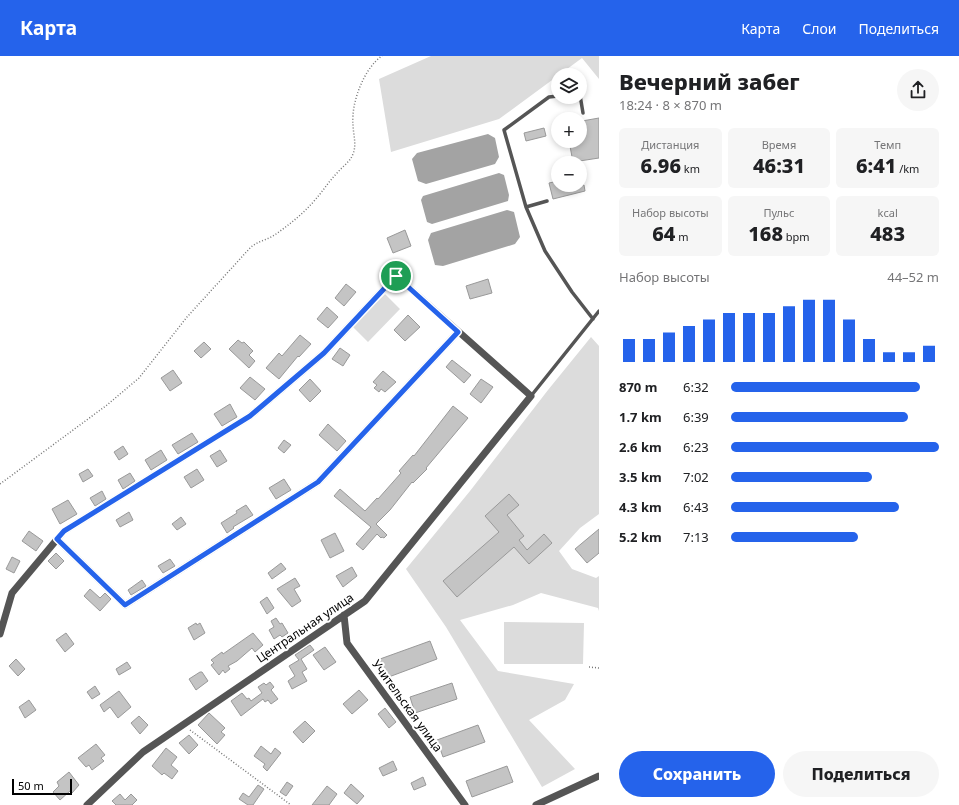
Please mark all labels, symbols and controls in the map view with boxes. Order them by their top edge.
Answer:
text: Карта [20,15,77,41]
text: Карта [741,19,780,38]
text: Слои [802,19,836,38]
text: Поделиться [858,19,939,38]
text: Вечерний забег [619,66,799,96]
map controls [551,68,587,192]
button: layers [551,68,587,104]
button: share [897,69,939,111]
text: 18:24 · 8 × 870 m [619,96,722,114]
button: + [551,112,587,148]
text: Дистанция [641,137,699,152]
text: Время [762,137,796,152]
text: Темп [874,137,901,152]
text: 6.96 [641,152,681,179]
text: 46:31 [753,152,805,179]
text: 6:41 [856,152,896,179]
button: − [551,156,587,192]
text: km [681,161,700,176]
text: /km [896,161,919,176]
text: Набор высоты [632,205,709,220]
text: Пульс [763,205,794,220]
text: kcal [878,205,898,220]
text: 64 [652,220,675,247]
text: 168 [748,220,783,247]
text: 483 [870,220,905,247]
text: m [675,229,688,244]
text: bpm [783,229,810,244]
pin [379,259,413,293]
icon: arrive [385,265,407,287]
text: Набор высоты [619,268,710,286]
text: 44–52 m [887,268,939,286]
text: 870 m [619,378,657,396]
text: 6:32 [683,378,709,396]
text: 1.7 km [619,408,662,426]
text: 6:39 [683,408,709,426]
text: 2.6 km [619,438,662,456]
text: 6:23 [683,438,709,456]
text: 3.5 km [619,468,662,486]
text: 7:02 [683,468,709,486]
text: 4.3 km [619,498,662,516]
text: 6:43 [683,498,709,516]
text: 5.2 km [619,528,662,546]
text: 7:13 [683,528,709,546]
street label: Центральная улица [253,589,357,667]
street label: Учительская улица [368,656,447,755]
button: Сохранить [619,751,775,797]
button: Поделиться [783,751,939,797]
scale bar [12,777,72,796]
text: 50 m [18,778,44,793]

